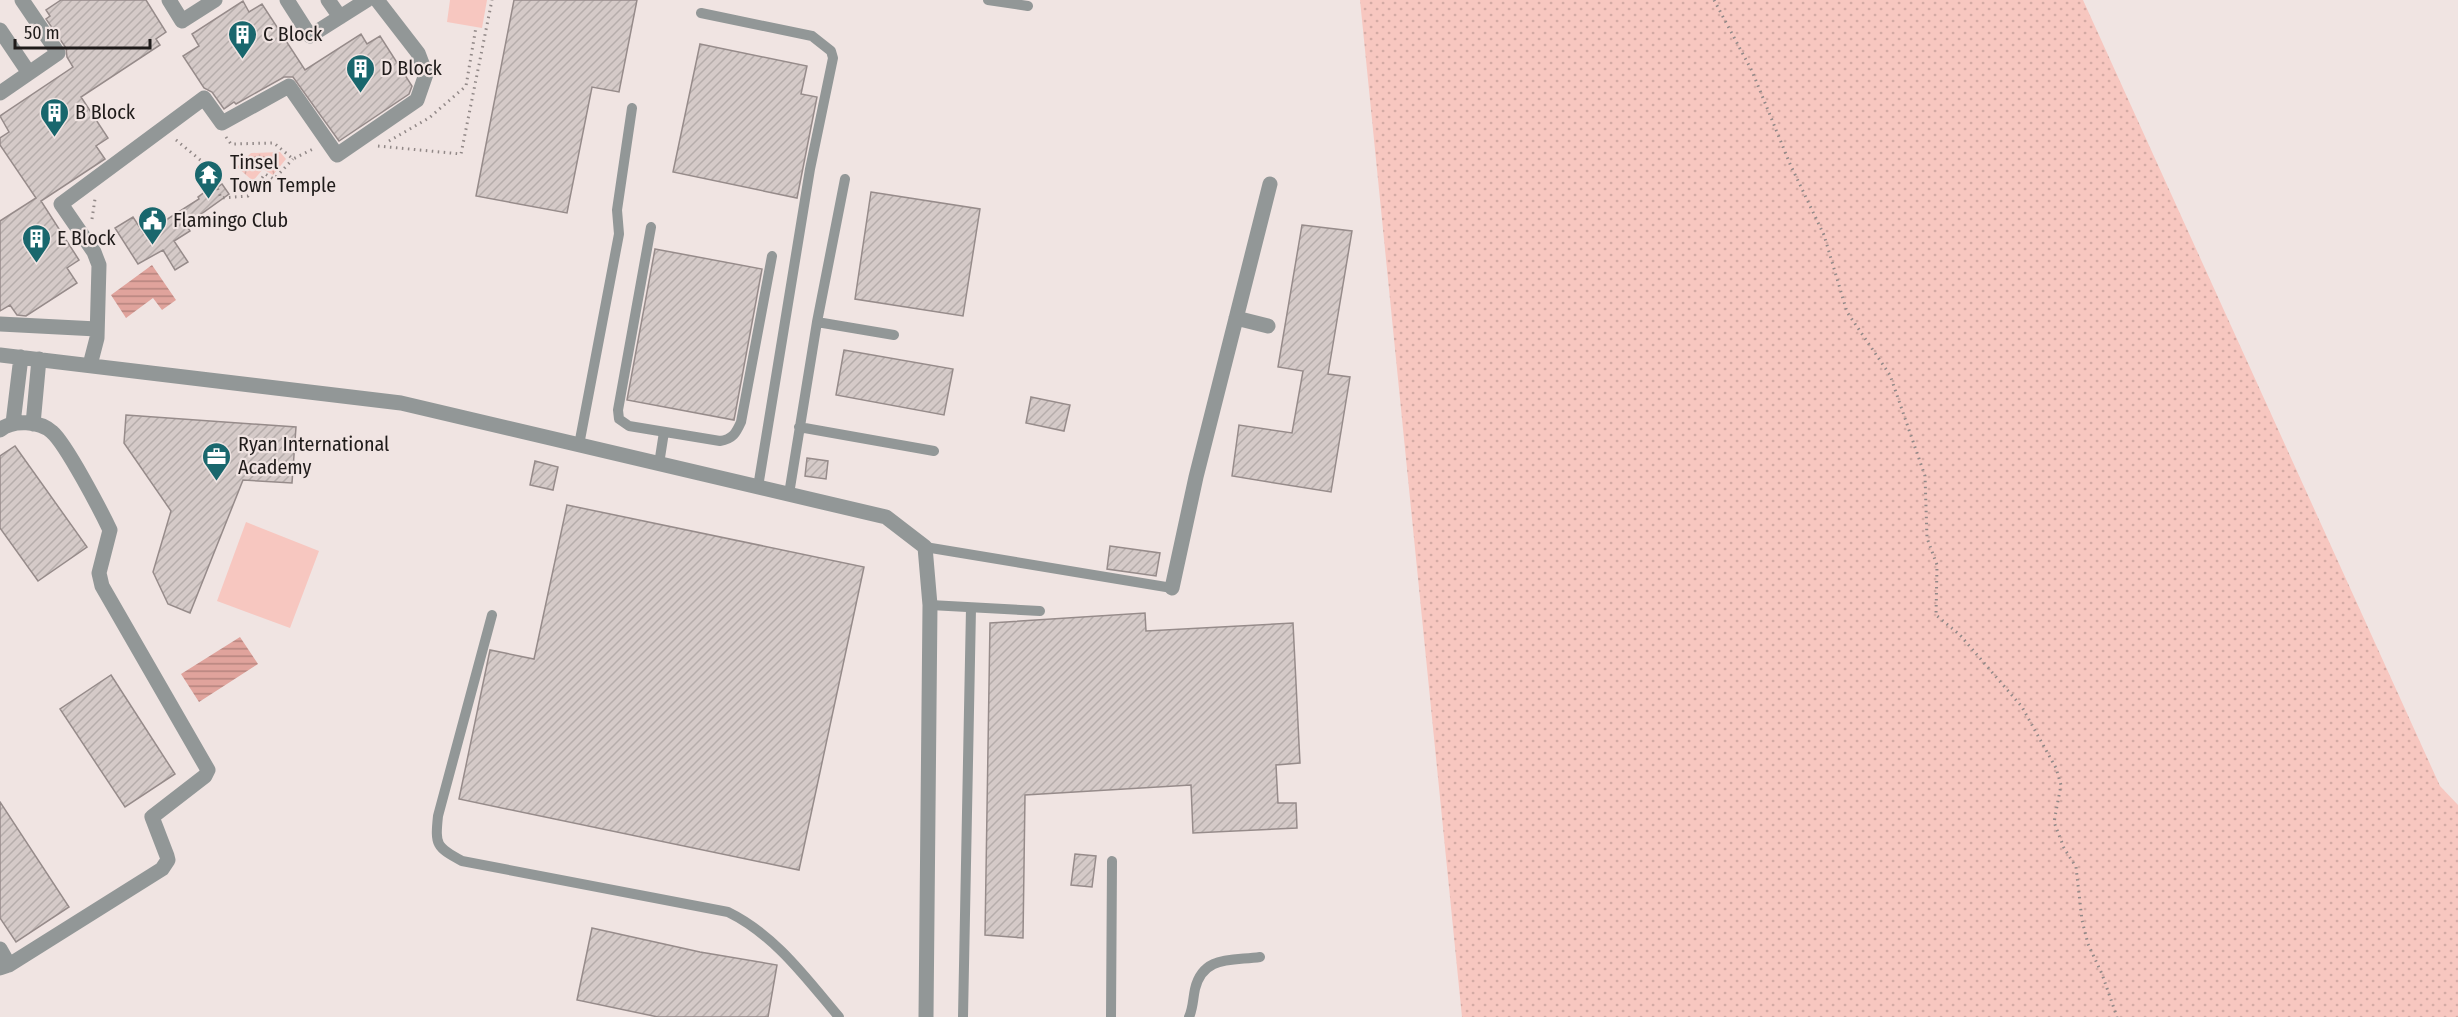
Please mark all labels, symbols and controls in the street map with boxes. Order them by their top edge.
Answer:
scale bar [15,12,150,50]
building icon: C Block [226,18,258,60]
text: 50 m [24,22,60,44]
place label: C Block [263,22,323,46]
building icon: D Block [344,52,376,94]
place label: D Block [381,56,443,80]
building icon: B Block [38,96,70,138]
place label: B Block [75,100,136,124]
place label: Tinsel Town Temple [230,150,336,197]
temple icon: Tinsel Town Temple [193,158,225,200]
public building icon: Flamingo Club [136,204,168,246]
place label: Flamingo Club [173,208,288,232]
building icon: E Block [20,222,52,264]
place label: E Block [57,226,116,250]
place label: Ryan International Academy [238,432,389,479]
office icon: Ryan International Academy [201,440,233,482]

